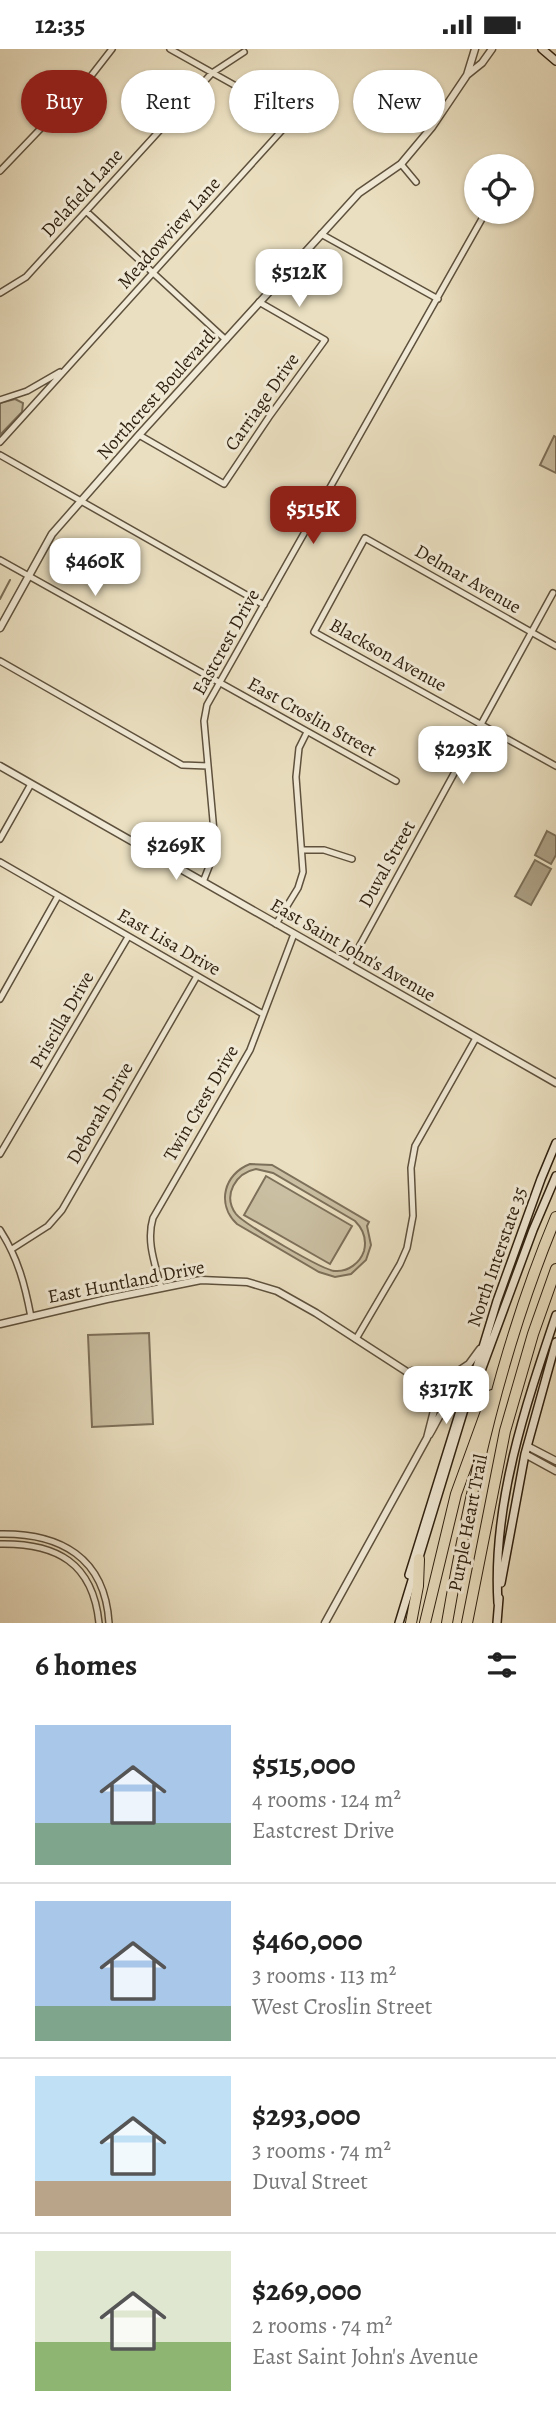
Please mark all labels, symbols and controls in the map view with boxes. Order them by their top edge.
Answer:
text: 12:35 [35,7,85,42]
chip: Buy [21,70,107,133]
chip: Rent [121,70,215,133]
chip: Filters [229,70,339,133]
chip: New [353,70,445,133]
street label: Delafield Lane [35,143,129,243]
map controls [464,154,534,224]
button: locate [464,154,534,224]
street label: Meadowview Lane [112,171,226,295]
pin: $512K [250,250,348,309]
text: $512K [272,256,327,287]
street label: Northcrest Boulevard [91,324,222,465]
street label: Carriage Drive [219,348,305,456]
pin: $515K [264,487,362,546]
text: $515K [286,493,340,524]
street label: Delmar Avenue [410,538,526,620]
pin: $460K [46,539,144,598]
text: $460K [66,545,124,576]
street label: Eastcrest Drive [186,584,266,700]
street label: Blackson Avenue [325,612,451,698]
street label: East Croslin Street [243,671,381,763]
pin: $293K [414,727,512,786]
text: $293K [434,733,492,764]
street label: Duval Street [352,816,422,912]
pin: $269K [127,823,225,882]
text: $269K [147,829,205,860]
street label: East Saint John's Avenue [266,892,440,1008]
street label: East Lisa Drive [113,902,225,982]
street label: Priscilla Drive [24,967,100,1073]
street label: Twin Crest Drive [157,1040,245,1166]
street label: Deborah Drive [60,1057,140,1169]
street label: North Interstate 35 [461,1183,533,1331]
street label: East Huntland Drive [45,1254,207,1310]
pin: $317K [397,1367,495,1426]
text: $317K [419,1373,473,1404]
street label: Purple Heart Trail [442,1452,494,1594]
text: 6 homes [35,1645,137,1685]
icon: filters [483,1646,521,1684]
text: $515,000 [252,1744,356,1784]
icon: home [91,1753,175,1837]
text: 4 rooms · 124 m² [252,1784,401,1815]
text: Eastcrest Drive [252,1815,394,1846]
text: $460,000 [252,1920,363,1960]
icon: home [91,1929,175,2013]
text: 3 rooms · 113 m² [252,1960,396,1991]
text: West Croslin Street [252,1991,432,2022]
text: $293,000 [252,2095,361,2135]
icon: home [91,2104,175,2188]
text: 3 rooms · 74 m² [252,2135,391,2166]
text: Duval Street [252,2166,368,2197]
text: $269,000 [252,2270,362,2310]
icon: home [91,2279,175,2363]
text: 2 rooms · 74 m² [252,2310,392,2341]
text: East Saint John's Avenue [252,2341,478,2372]

